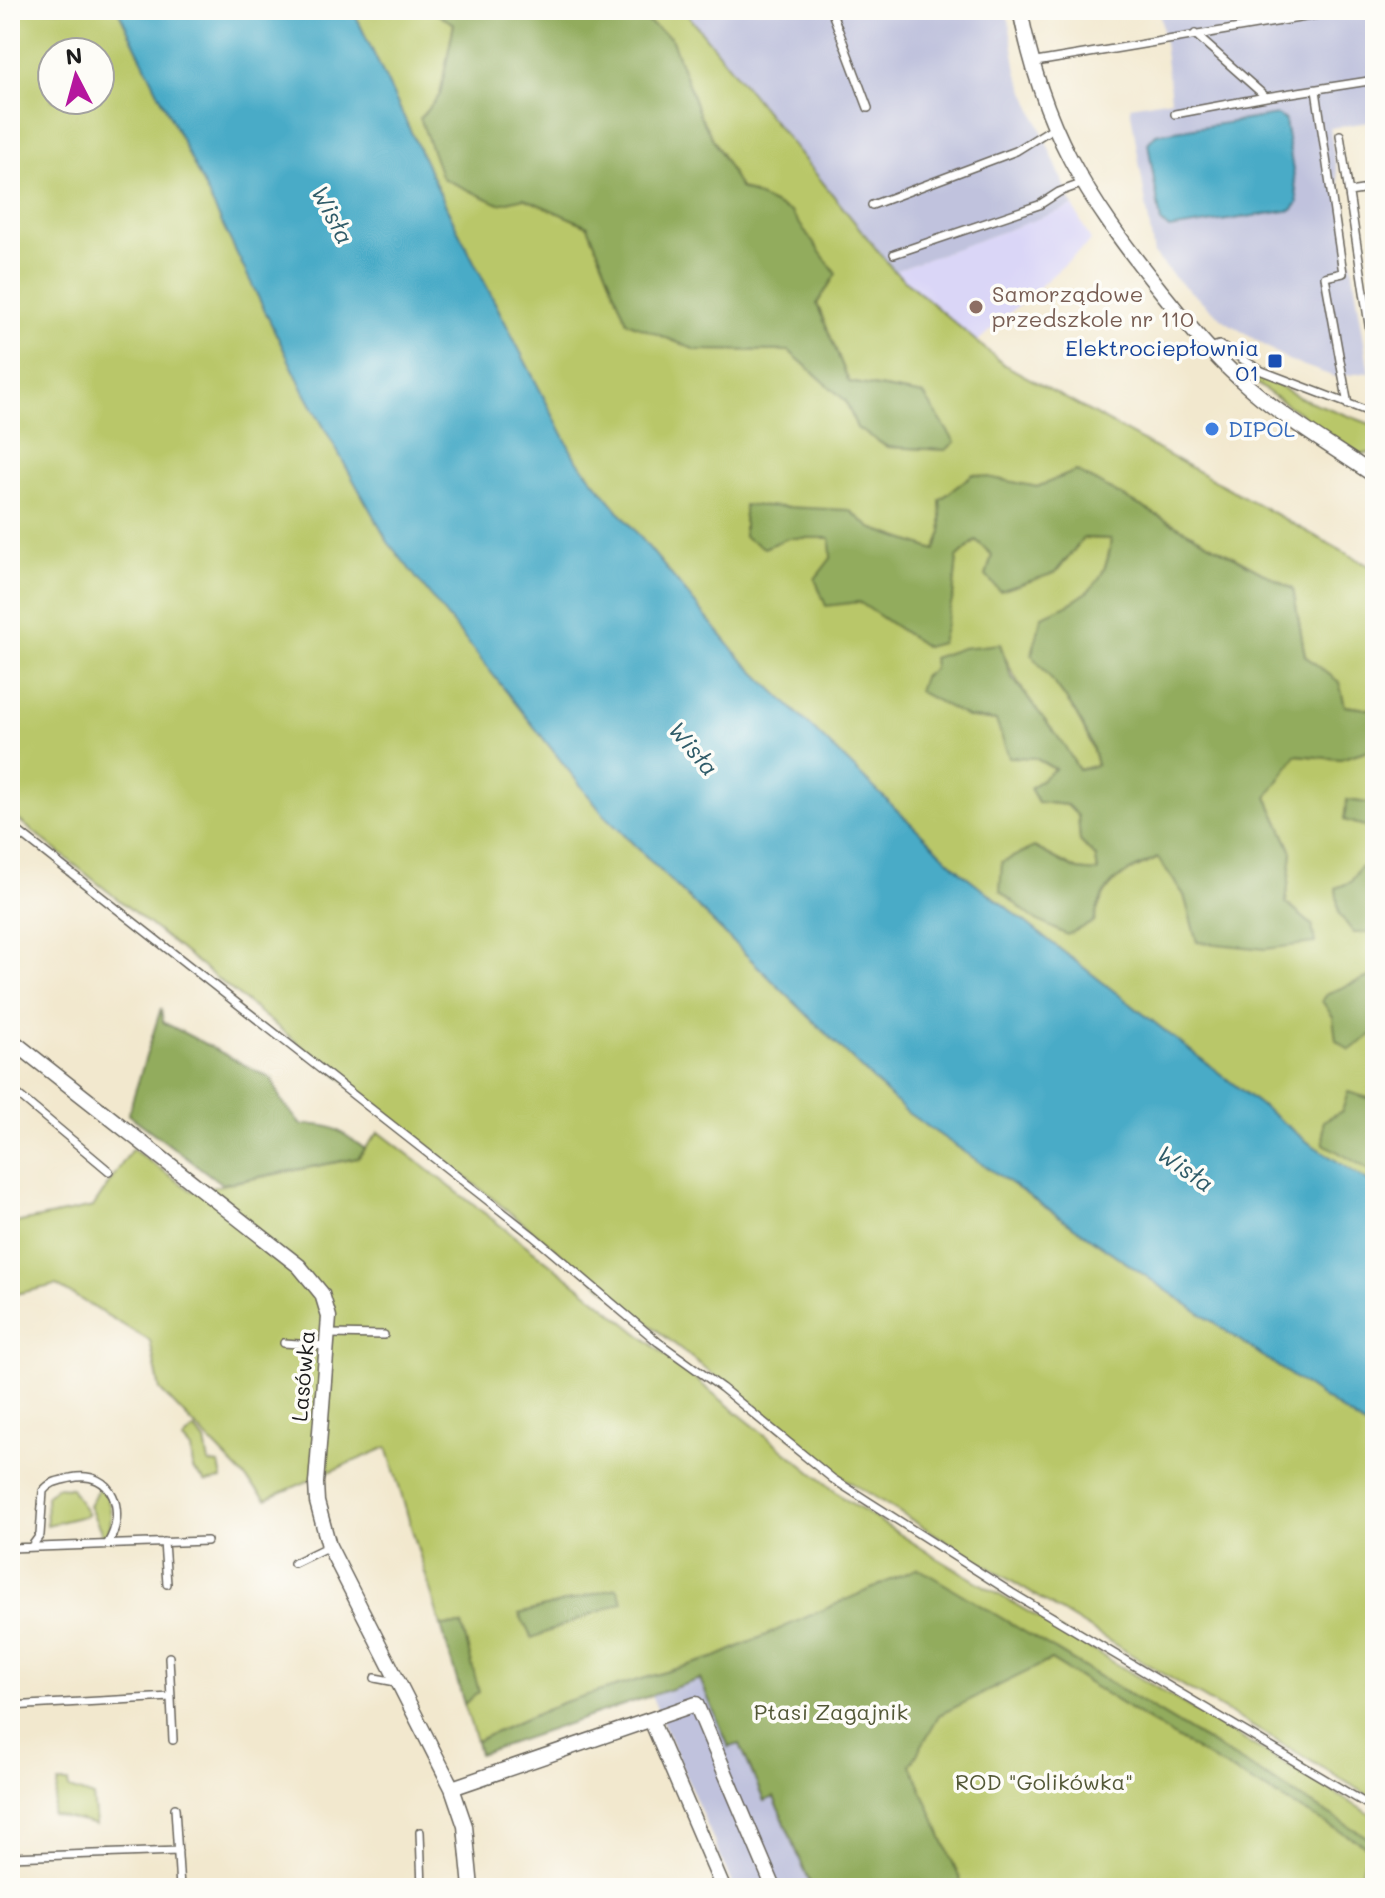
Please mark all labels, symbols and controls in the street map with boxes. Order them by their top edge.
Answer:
north arrow [36,36,116,116]
text: N [64,40,84,71]
water label: Wisła [305,179,362,249]
place label: Samorządowe przedszkole nr 110 [992,279,1194,333]
marker: Samorządowe przedszkole nr 110 [967,298,985,316]
place label: Elektrociepłownia 01 [1065,333,1259,387]
marker: Elektrociepłownia 01 [1266,352,1284,370]
place label: DIPOL [1228,414,1296,443]
marker: DIPOL [1203,420,1221,438]
water label: Wisła [662,714,726,782]
water label: Wisła [1151,1137,1220,1198]
street label: Lasówka [284,1329,321,1423]
park label: Ptasi Zagajnik [754,1697,908,1726]
park label: ROD "Golikówka" [955,1767,1133,1796]

